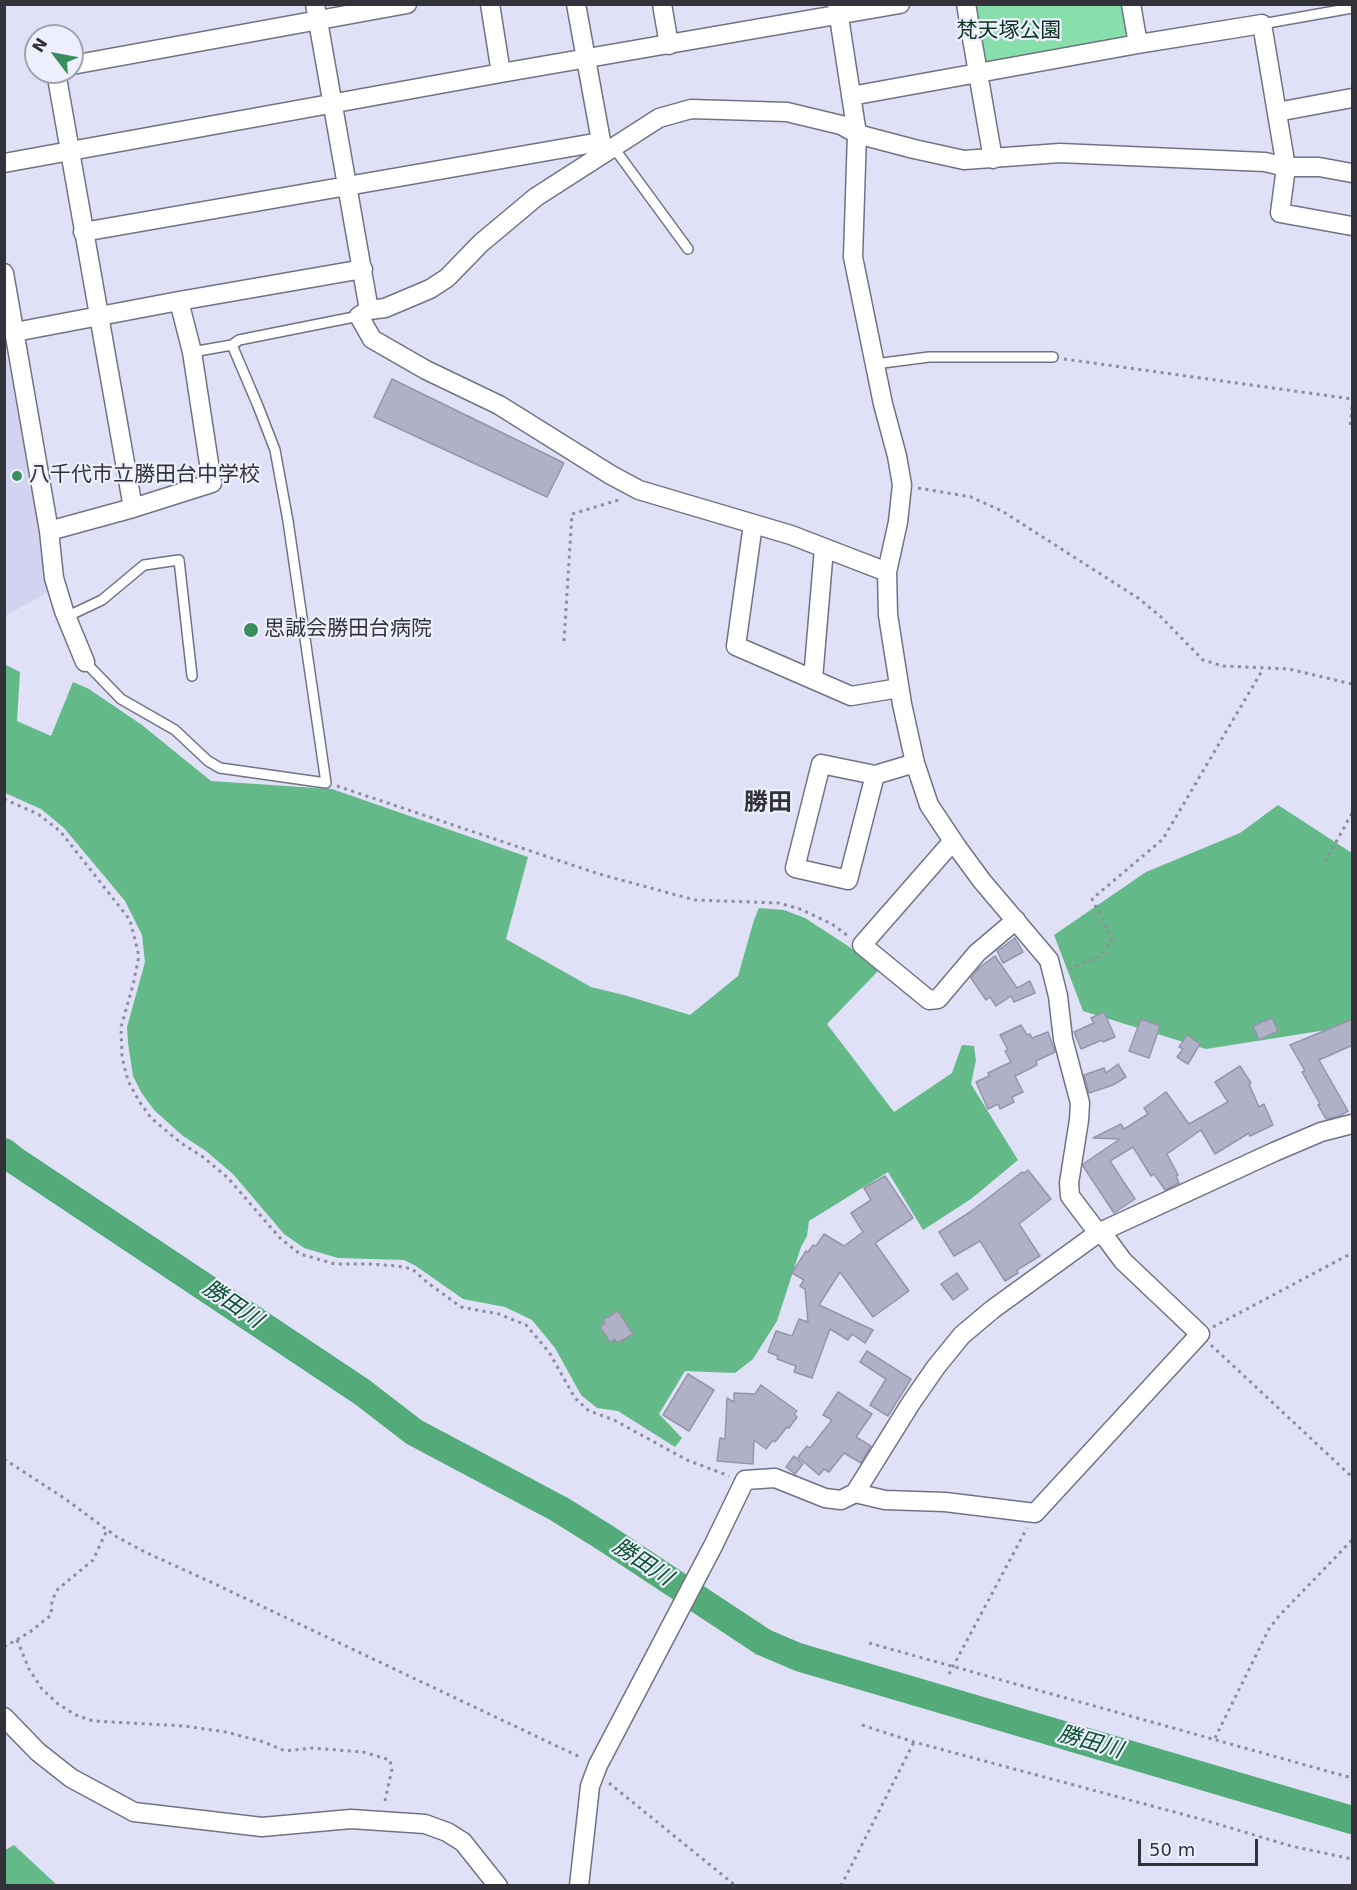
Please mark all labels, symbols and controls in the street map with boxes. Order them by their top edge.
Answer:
park label: 梵天塚公園 [957,19,1061,45]
north arrow [24,24,84,84]
text: N [28,35,52,56]
place label: 八千代市立勝田台中学校 [29,463,260,489]
marker: 八千代市立勝田台中学校 [10,469,24,483]
place label: 思誠会勝田台病院 [264,617,432,643]
marker: 思誠会勝田台病院 [242,621,260,639]
district label: 勝田 [744,790,792,818]
water label: 勝田川 [197,1276,267,1334]
water label: 勝田川 [607,1534,677,1592]
water label: 勝田川 [1055,1721,1125,1765]
scale bar [1141,1827,1261,1865]
text: 50 m [1149,1839,1195,1860]

